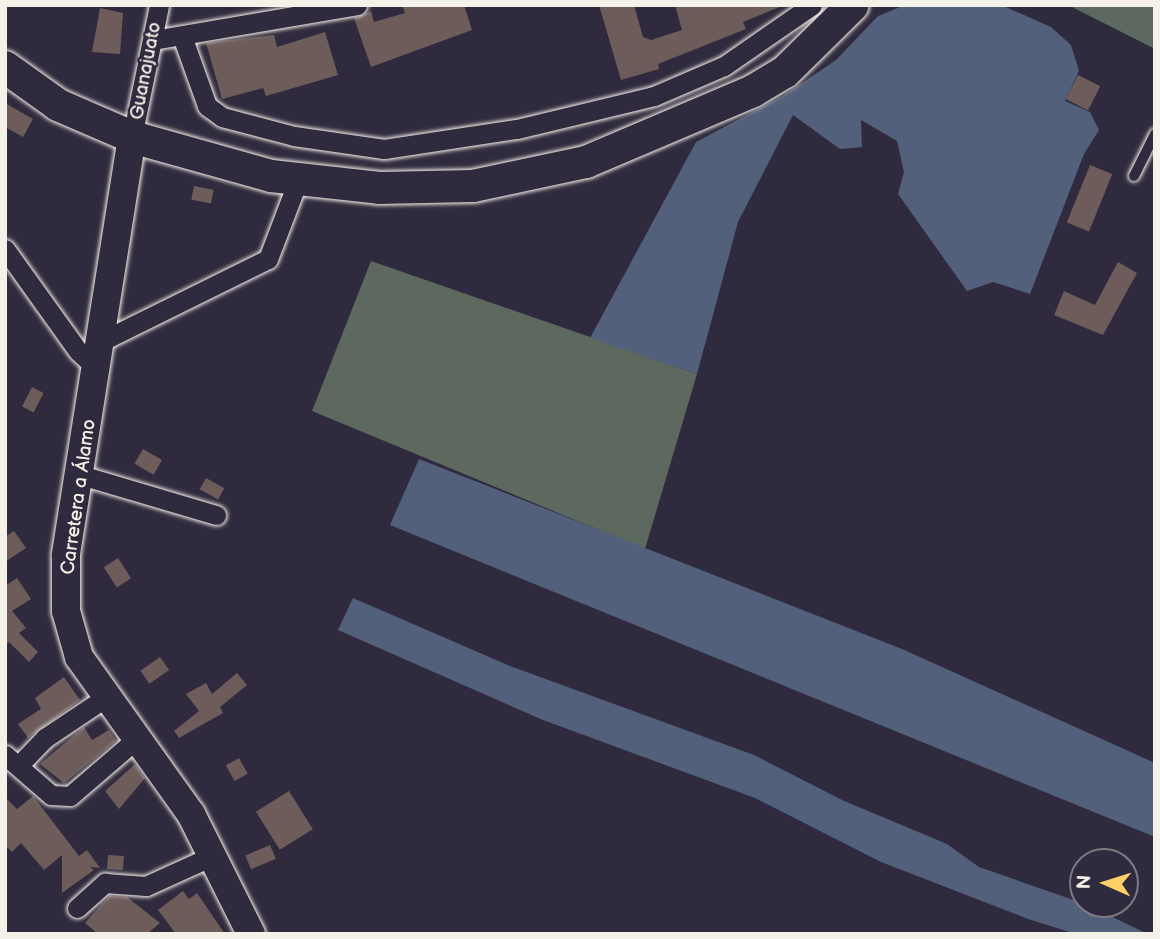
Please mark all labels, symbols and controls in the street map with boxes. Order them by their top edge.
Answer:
street label: Guanajuato [125,20,167,122]
street label: Carretera a Álamo [57,418,101,576]
north arrow [1069,848,1139,918]
text: N [1073,874,1096,890]

